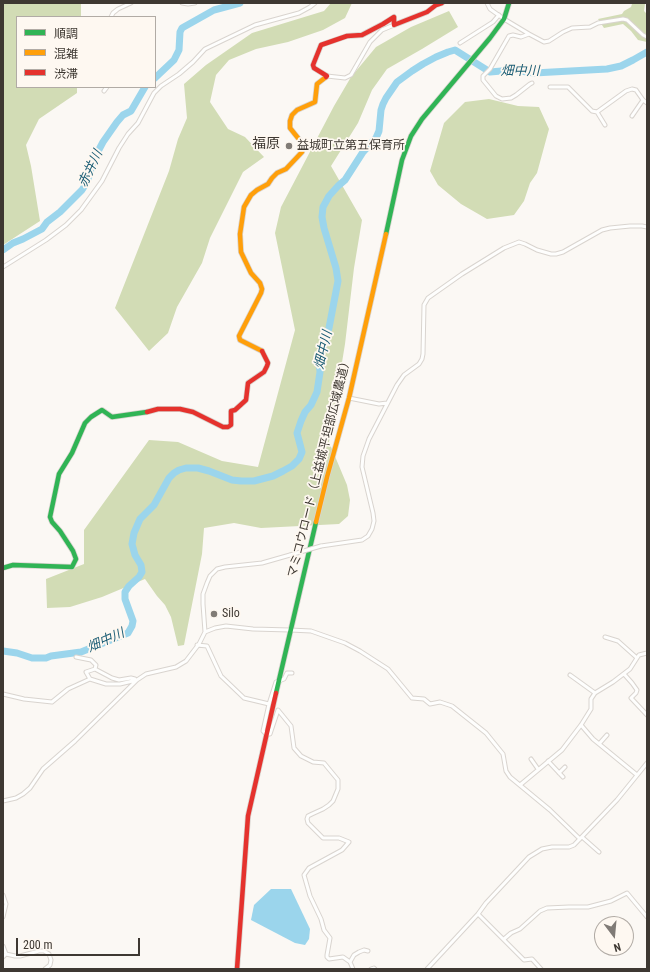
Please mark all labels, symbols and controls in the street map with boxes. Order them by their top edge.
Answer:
legend [16,16,156,88]
text: 順調 [54,27,78,41]
text: 混雑 [54,47,78,61]
water label: 畑中川 [501,64,539,80]
text: 渋滞 [54,67,78,81]
district label: 福原 [252,136,280,152]
place label: 益城町立第五保育所 [297,139,405,153]
marker: 益城町立第五保育所 [284,141,294,151]
water label: 赤井川 [76,148,106,190]
water label: 畑中川 [312,329,336,371]
street label: マミコウロード（上益城平坦部広域農道） [285,355,355,579]
place label: Silo [222,607,240,621]
marker: Silo [209,609,219,619]
water label: 畑中川 [85,626,127,656]
north arrow [594,916,634,956]
scale bar [18,930,142,956]
text: 200 m [23,938,53,952]
text: N [612,940,622,954]

